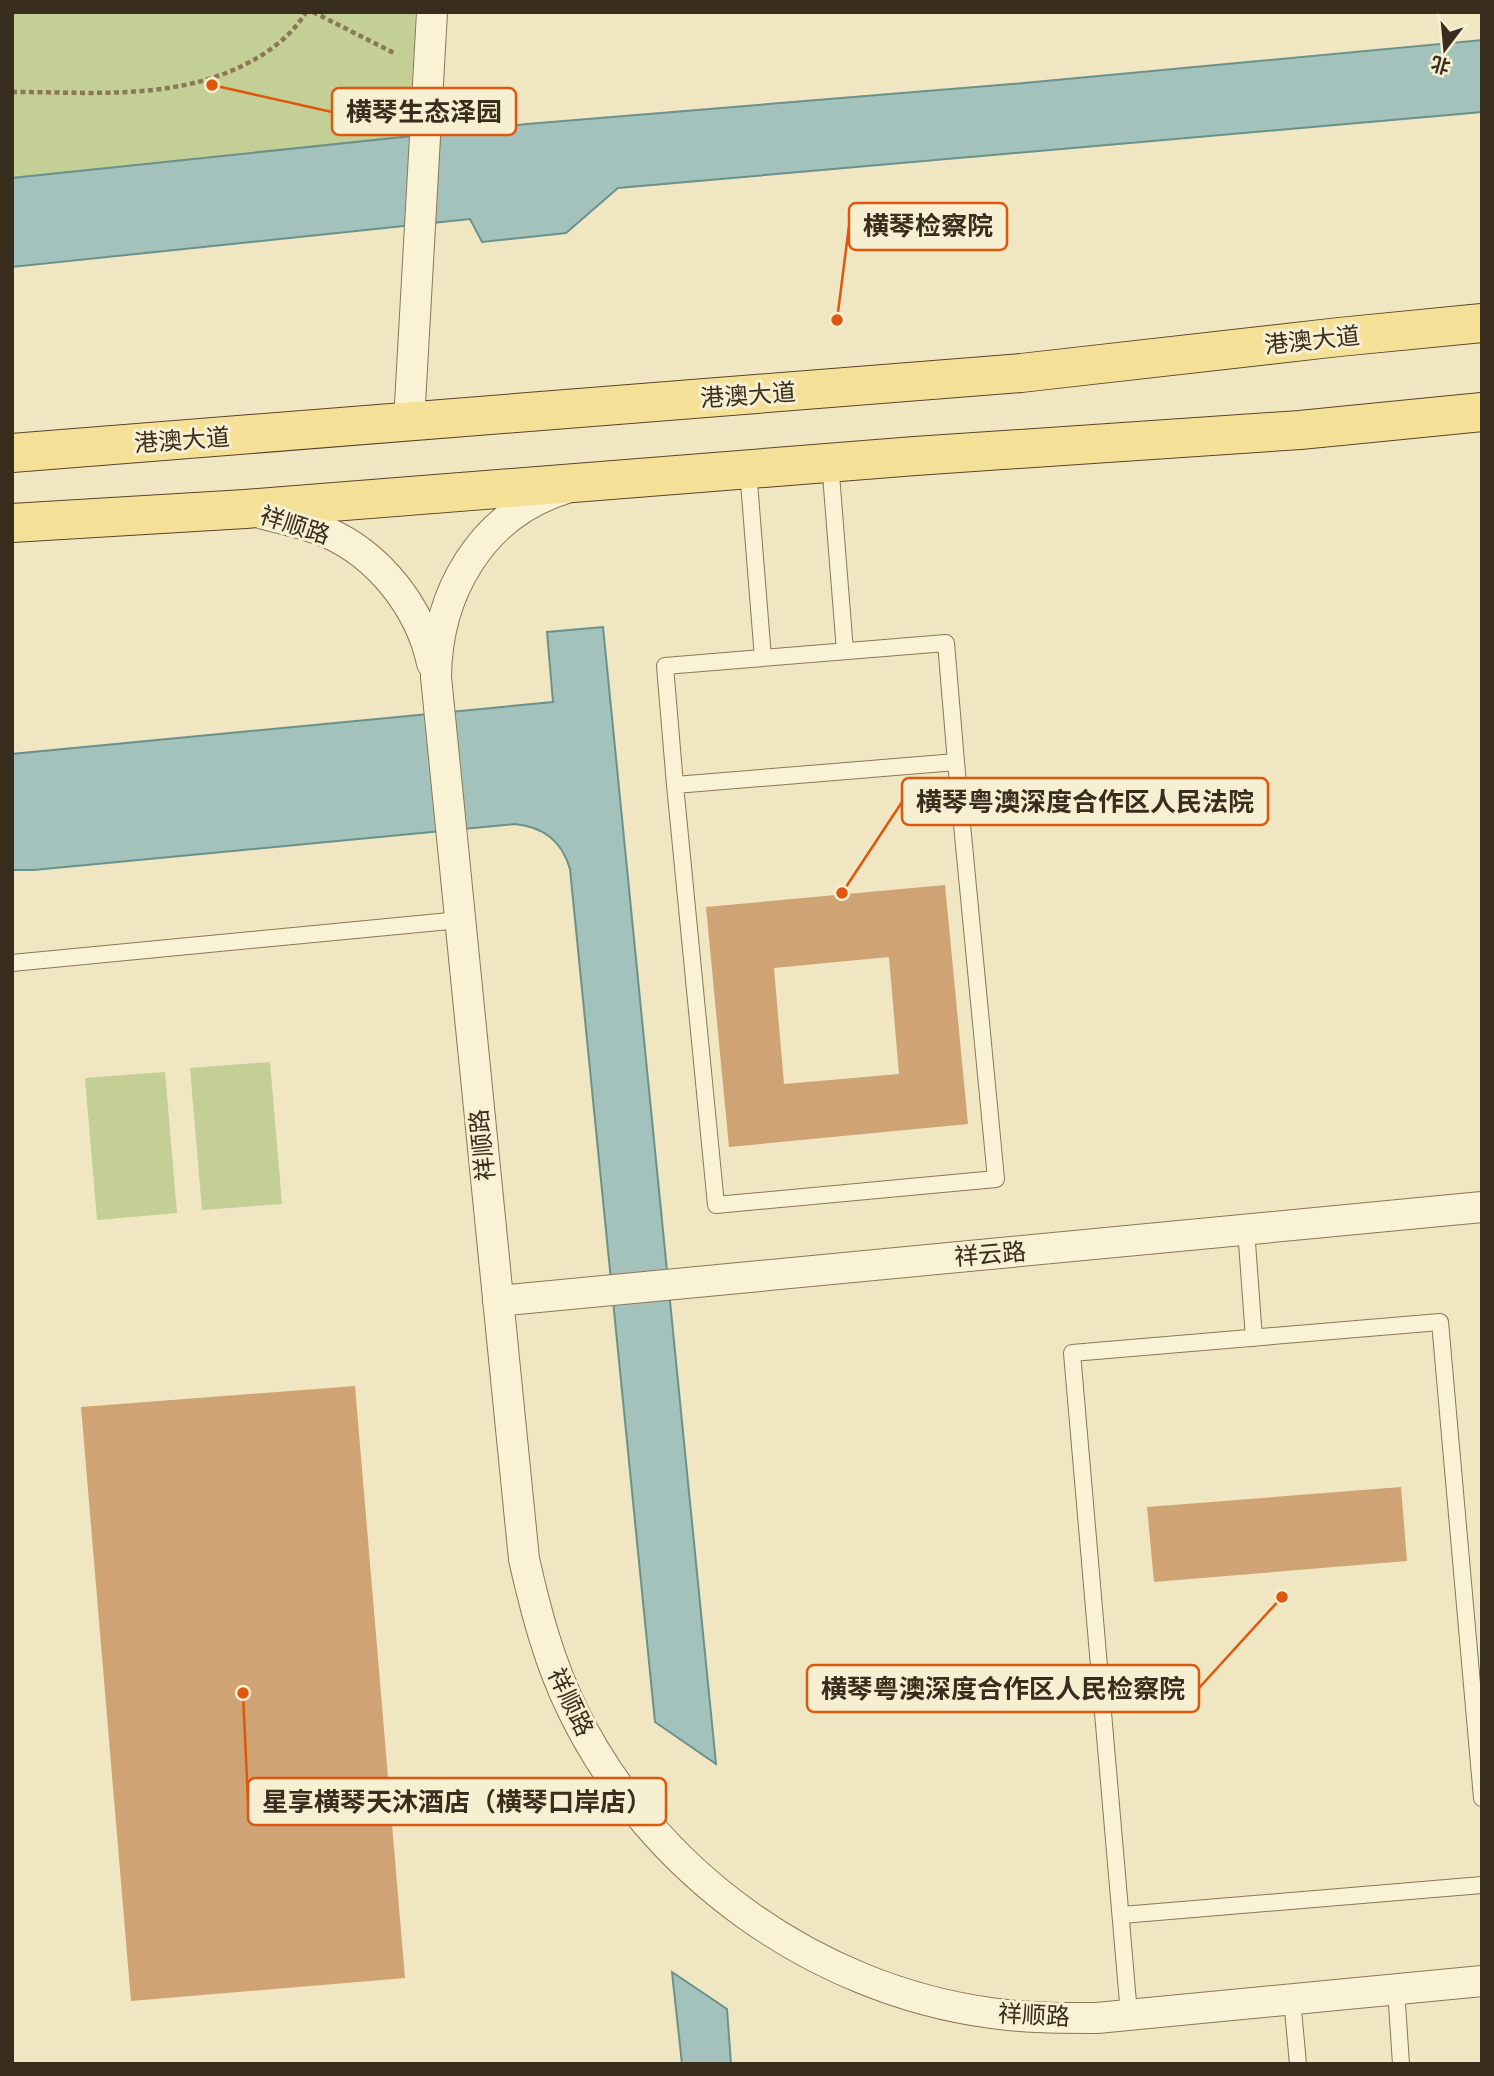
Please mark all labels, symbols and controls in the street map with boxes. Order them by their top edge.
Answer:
north arrow [1410,14,1480,84]
text: 北 [1428,51,1453,79]
callout: 横琴生态泽园 [332,88,516,135]
text: 横琴生态泽园 [346,95,502,128]
callout: 横琴检察院 [849,203,1007,250]
text: 横琴检察院 [863,209,993,242]
street label: 港澳大道 [1263,320,1361,360]
street label: 港澳大道 [699,376,797,414]
street label: 港澳大道 [133,421,231,459]
street label: 祥顺路 [256,499,334,551]
callout: 横琴粤澳深度合作区人民法院 [902,778,1268,825]
text: 横琴粤澳深度合作区人民法院 [916,785,1254,818]
street label: 祥顺路 [463,1108,501,1182]
street label: 祥云路 [953,1235,1027,1273]
street label: 祥顺路 [541,1663,601,1741]
callout: 横琴粤澳深度合作区人民检察院 [807,1665,1199,1712]
text: 横琴粤澳深度合作区人民检察院 [821,1672,1185,1705]
callout: 星享横琴天沐酒店（横琴口岸店） [248,1778,666,1825]
text: 星享横琴天沐酒店（横琴口岸店） [262,1785,652,1818]
street label: 祥顺路 [997,1998,1071,2032]

